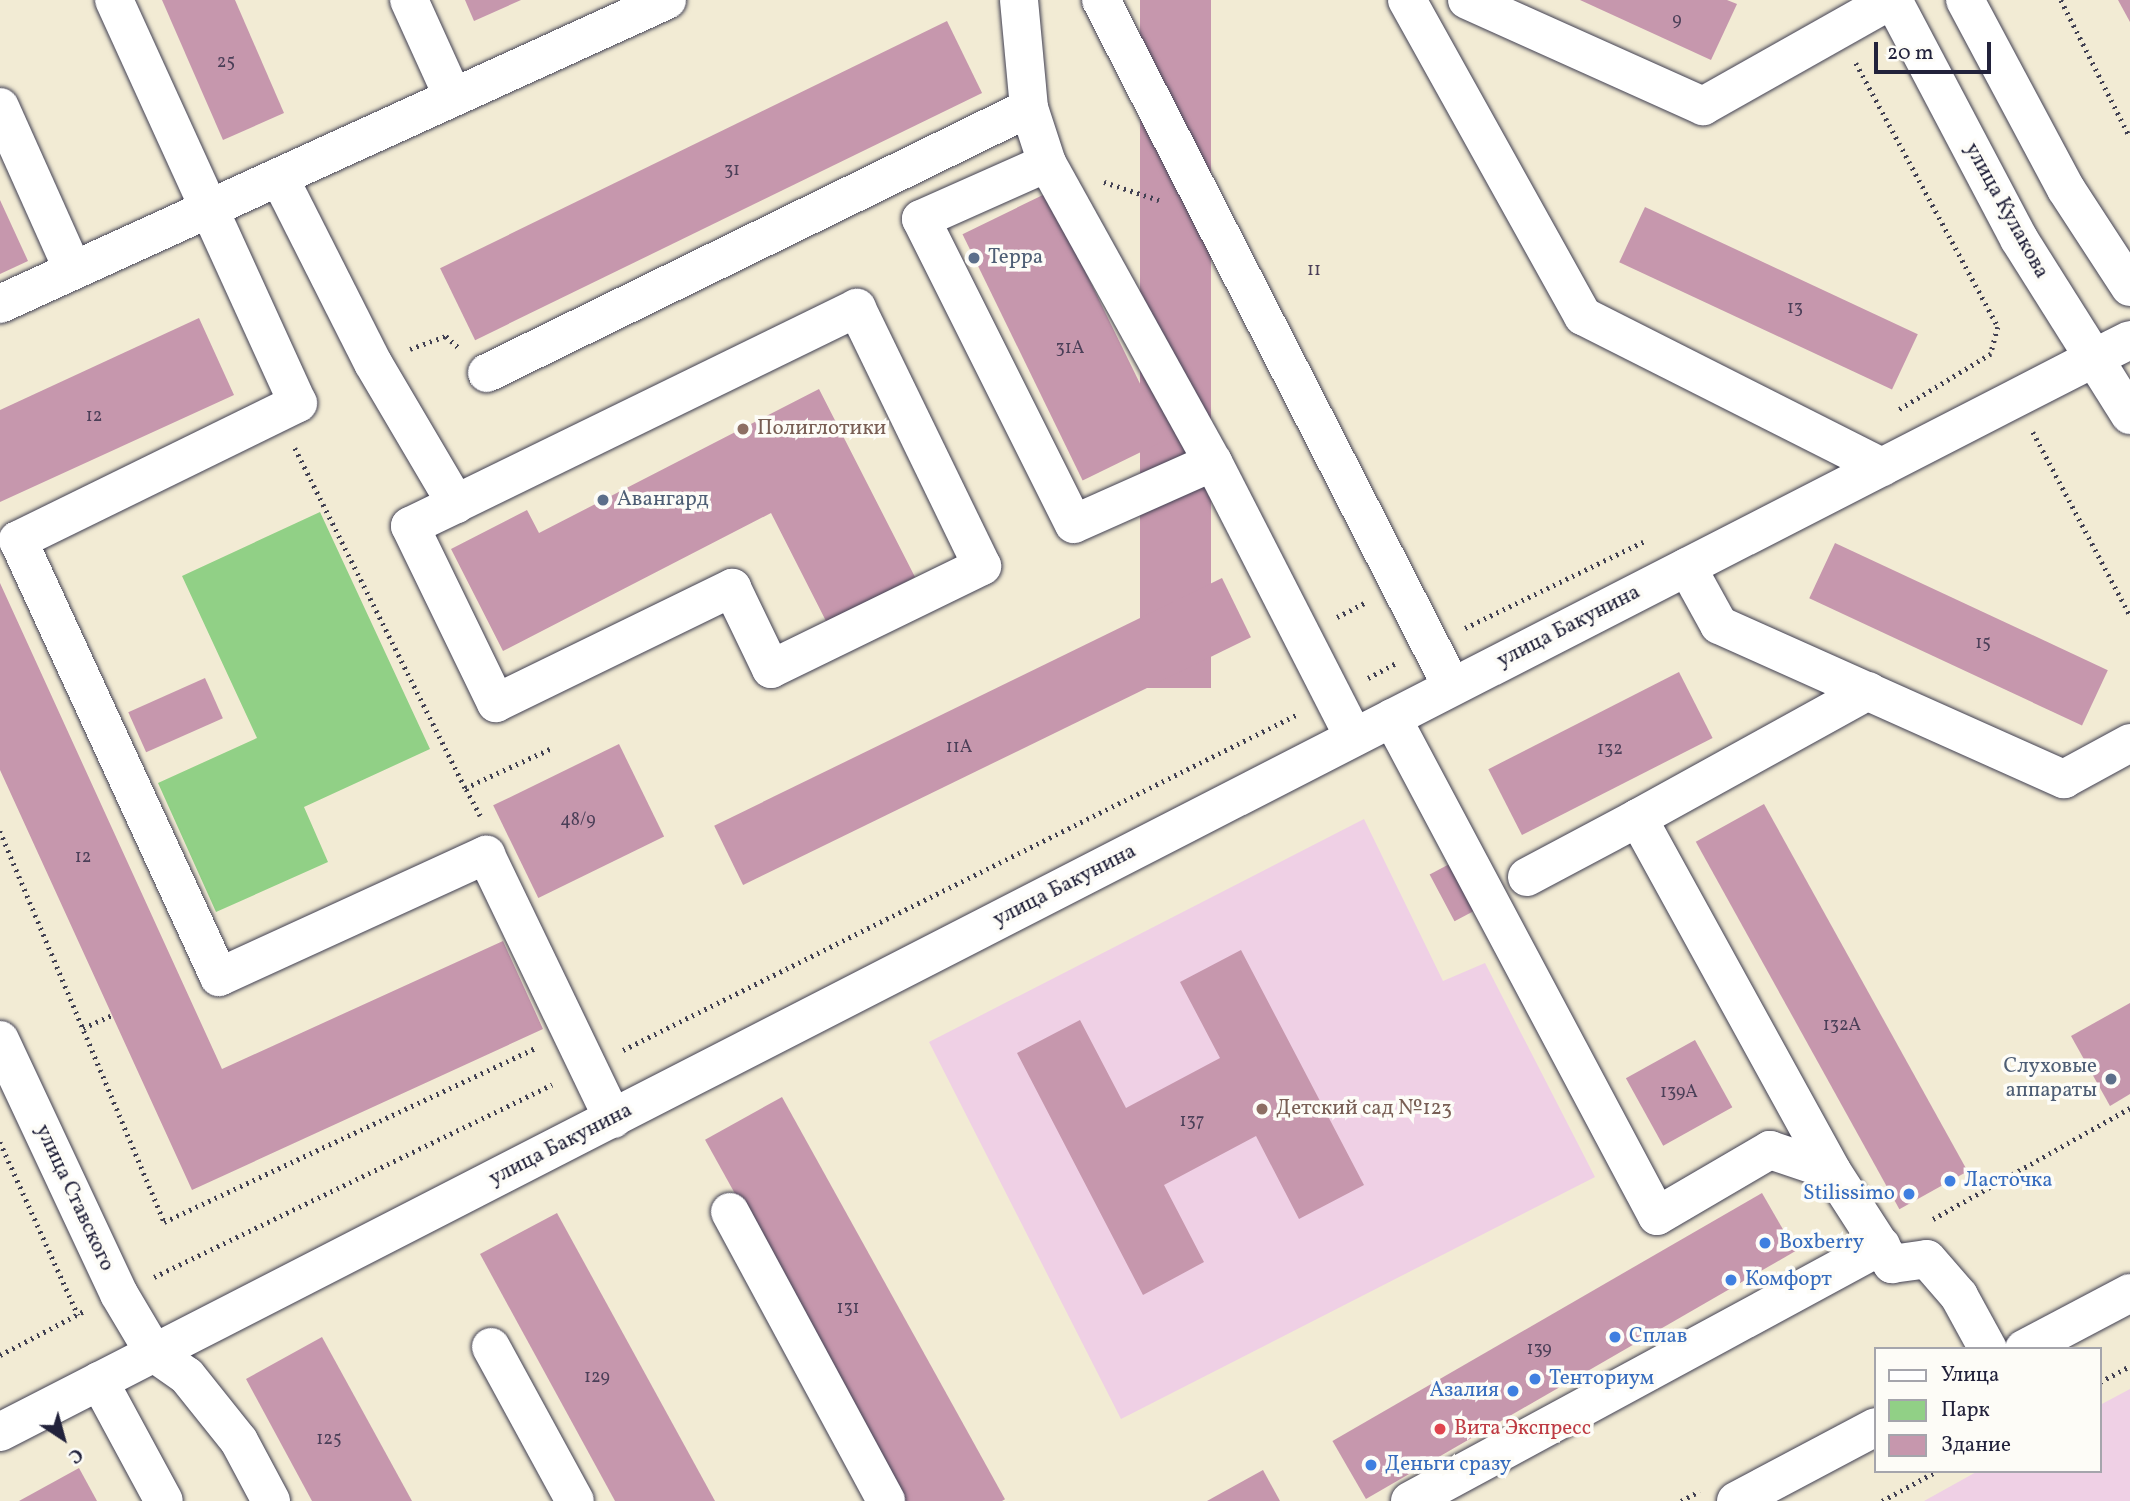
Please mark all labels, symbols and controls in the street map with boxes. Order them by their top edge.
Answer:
house number: 9 [1672,10,1682,32]
scale bar [1878,28,1995,72]
text: 20 m [1887,39,1933,68]
house number: 25 [217,52,235,74]
street label: улица Кулакова [1958,139,2054,283]
house number: 31 [724,160,740,182]
place label: Терра [988,245,1043,271]
marker: Терра [966,250,982,266]
house number: 11 [1307,260,1321,282]
house number: 13 [1787,298,1803,320]
house number: 31А [1056,338,1084,360]
house number: 12 [86,406,102,428]
place label: Полиглотики [757,416,886,442]
marker: Полиглотики [735,421,751,437]
place label: Авангард [617,487,709,513]
marker: Авангард [595,492,611,508]
street label: улица Бакунина [1493,580,1645,674]
house number: 15 [1975,633,1991,655]
house number: 11А [946,737,972,759]
house number: 132 [1597,739,1623,761]
house number: 48/9 [560,810,596,832]
street label: улица Бакунина [989,839,1141,933]
house number: 12 [75,847,91,869]
house number: 132А [1823,1015,1861,1037]
place label: Слуховые аппараты [2004,1054,2097,1104]
marker: Слуховые аппараты [2103,1071,2119,1087]
house number: 139А [1660,1082,1698,1104]
place label: Детский сад №123 [1276,1096,1452,1122]
street label: улица Бакунина [485,1098,637,1192]
marker: Детский сад №123 [1254,1101,1270,1117]
house number: 137 [1180,1111,1204,1133]
street label: улица Ставского [29,1121,119,1275]
place label: Ласточка [1964,1168,2053,1194]
marker: Ласточка [1942,1173,1958,1189]
place label: Stilissimo [1803,1181,1895,1207]
marker: Stilissimo [1901,1186,1917,1202]
place label: Boxberry [1779,1230,1864,1256]
marker: Boxberry [1757,1235,1773,1251]
place label: Комфорт [1745,1267,1832,1293]
marker: Комфорт [1723,1272,1739,1288]
house number: 131 [836,1298,860,1320]
place label: Сплав [1629,1324,1688,1350]
marker: Сплав [1607,1329,1623,1345]
house number: 139 [1526,1339,1552,1361]
legend [1874,1347,2102,1473]
text: Улица [1941,1361,1999,1390]
place label: Тенториум [1549,1366,1654,1392]
house number: 129 [584,1367,610,1389]
marker: Тенториум [1527,1371,1543,1387]
place label: Азалия [1429,1378,1499,1404]
marker: Азалия [1505,1383,1521,1399]
text: Парк [1941,1396,1990,1425]
north arrow [28,1403,98,1473]
place label: Вита Экспресс [1454,1416,1591,1442]
marker: Вита Экспресс [1432,1421,1448,1437]
house number: 125 [316,1429,342,1451]
text: Здание [1941,1431,2011,1460]
text: С [63,1441,88,1469]
place label: Деньги сразу [1385,1452,1511,1478]
marker: Деньги сразу [1363,1457,1379,1473]

